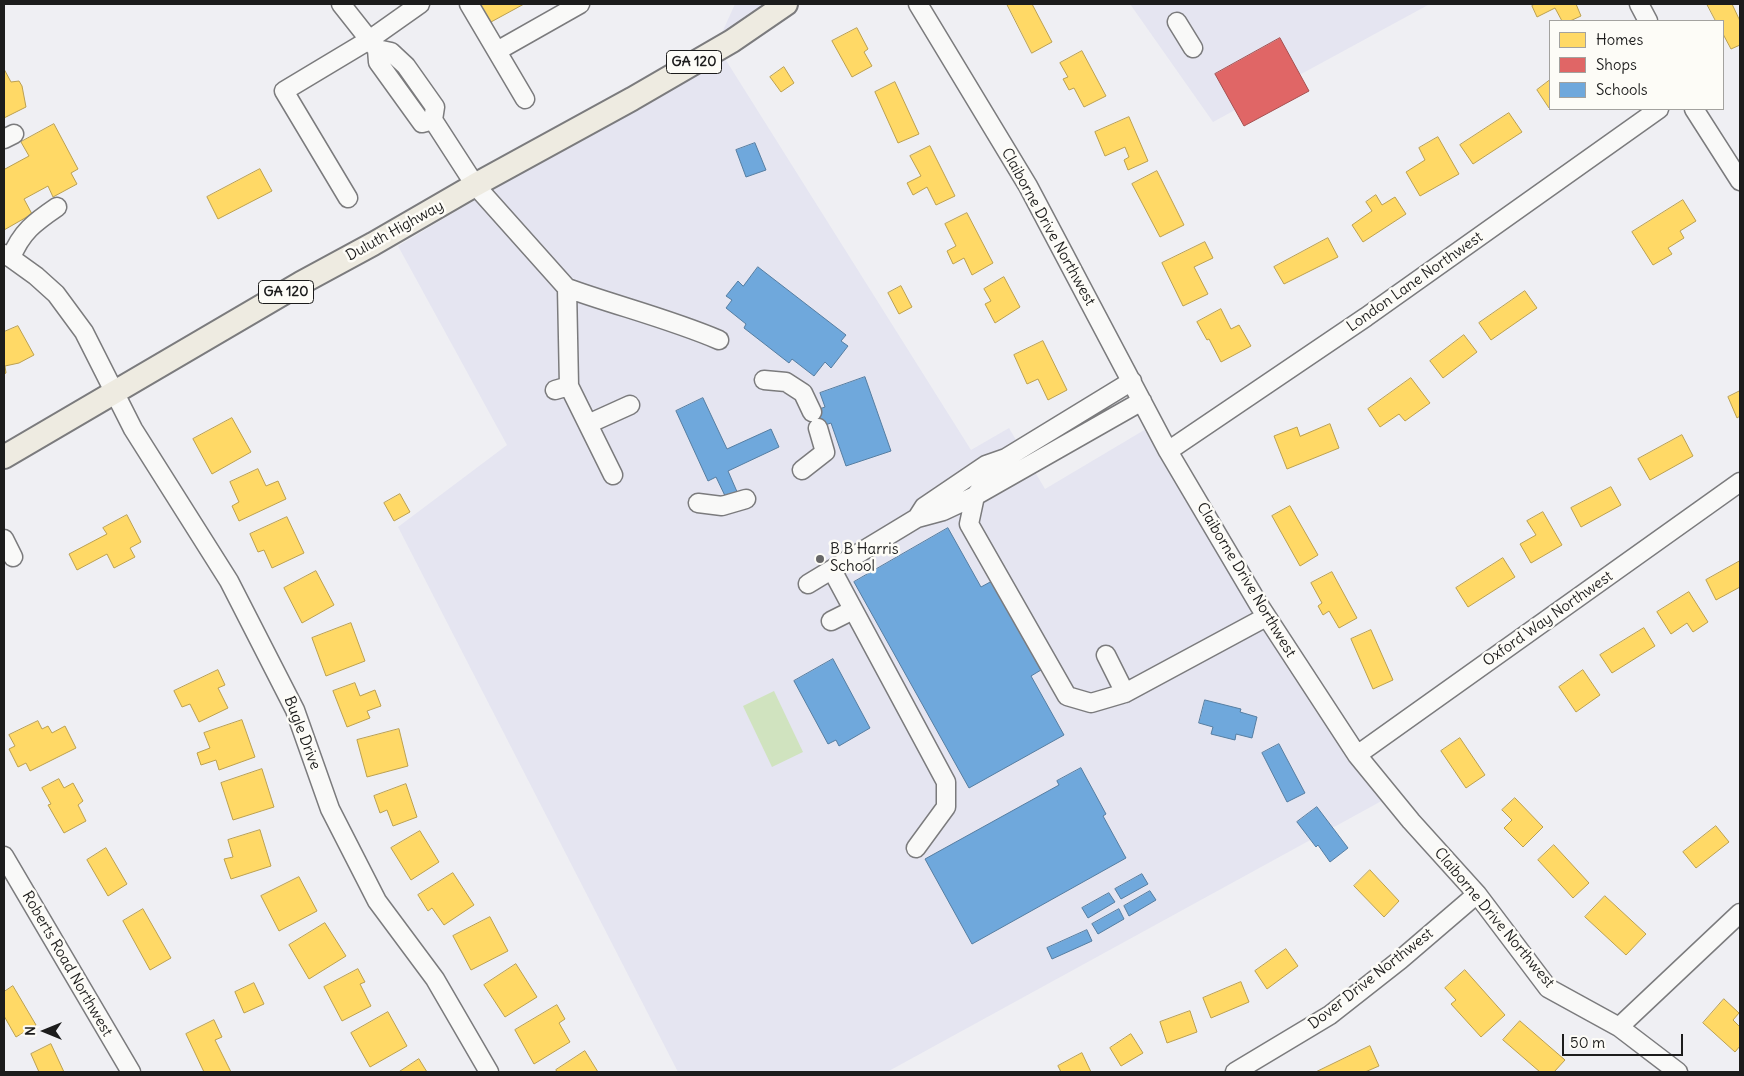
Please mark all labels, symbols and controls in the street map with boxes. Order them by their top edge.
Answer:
legend [1549,20,1724,110]
text: Homes [1596,30,1643,49]
road number: GA 120 [666,51,722,74]
text: Shops [1596,55,1637,74]
text: Schools [1596,80,1648,99]
street label: Claiborne Drive Northwest [997,145,1099,309]
street label: Duluth Highway [343,197,447,265]
street label: London Lane Northwest [1344,228,1486,336]
road number: GA 120 [258,280,314,304]
street label: Claiborne Drive Northwest [1193,499,1299,661]
place label: B B Harris School [830,541,899,576]
marker: B B Harris School [814,553,826,565]
street label: Oxford Way Northwest [1480,567,1616,671]
street label: Bugle Drive [280,694,324,772]
street label: Claiborne Drive Northwest [1430,844,1558,992]
street label: Roberts Road Northwest [18,888,116,1040]
street label: Dover Drive Northwest [1305,925,1437,1033]
north arrow [20,1006,70,1056]
scale bar [1564,1024,1685,1056]
text: 50 m [1570,1033,1605,1052]

